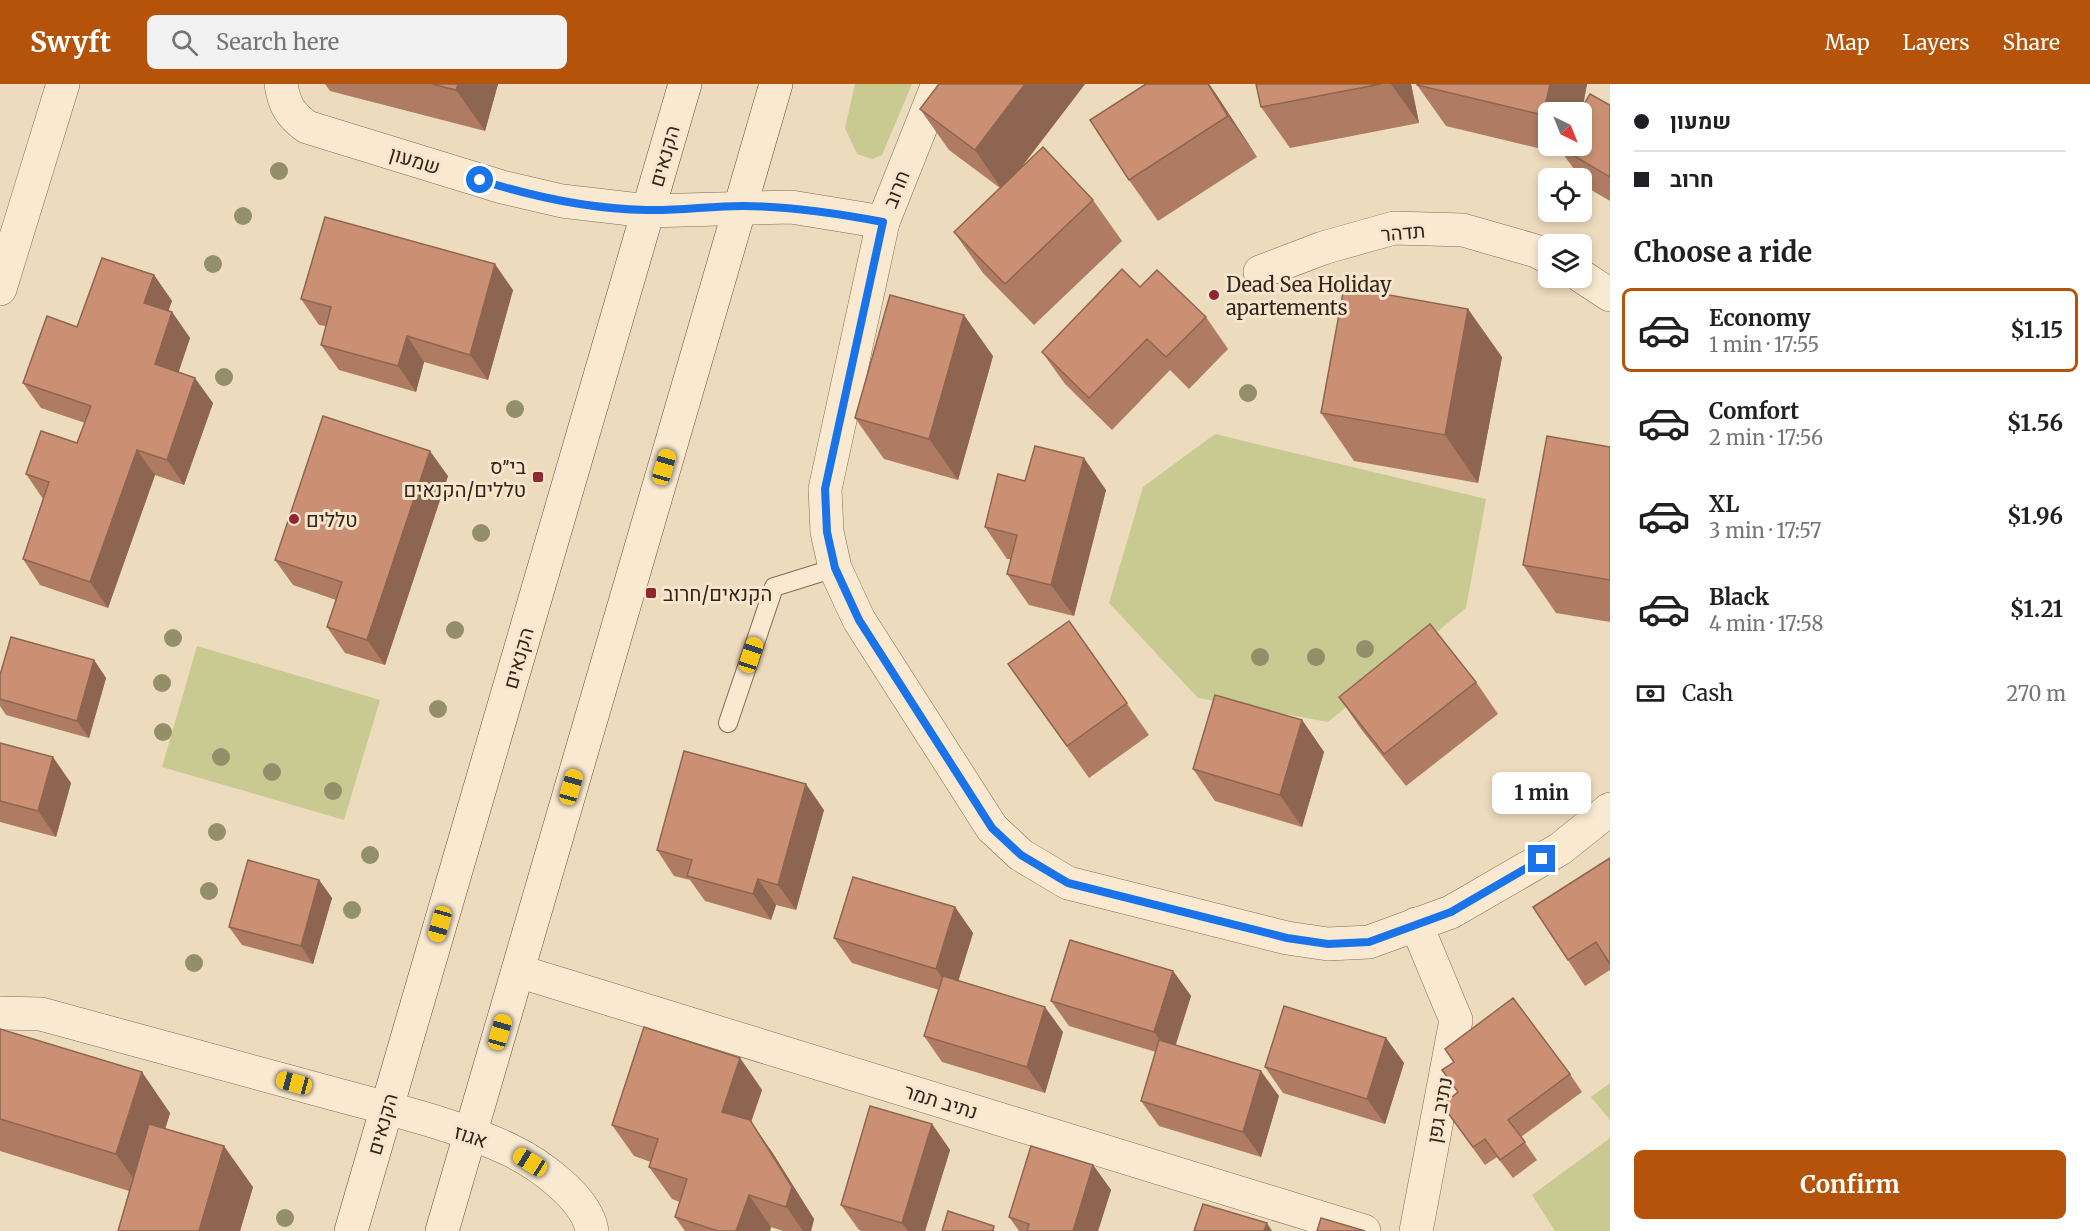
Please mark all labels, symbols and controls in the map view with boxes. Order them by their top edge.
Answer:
search box [147,15,567,69]
text: Swyft [30,24,111,60]
icon: search [168,26,201,59]
text: Search here [216,28,339,56]
text: Map [1825,29,1870,56]
text: Layers [1903,29,1970,56]
text: Share [2003,29,2060,56]
north arrow [1538,102,1592,156]
map controls [1538,102,1592,288]
text: שמעון [1670,107,1731,135]
street label: הקנאים [643,122,685,190]
street label: שמעון [387,140,443,180]
text: חרוב [1670,165,1714,193]
route start [466,166,493,193]
street label: חרוב [877,167,915,211]
button: locate [1538,168,1592,222]
street label: תדהר [1380,218,1426,246]
button: layers [1538,234,1592,288]
text: Choose a ride [1634,235,1812,269]
place label: Dead Sea Holiday apartements [1226,272,1392,320]
marker: Dead Sea Holiday apartements [1207,288,1221,302]
icon: car [1637,303,1691,357]
text: Economy [1709,304,1810,332]
text: $1.15 [2010,316,2063,344]
text: 1 min · 17:55 [1709,332,1819,357]
icon: car [1637,396,1691,450]
text: Comfort [1709,397,1799,425]
text: $1.56 [2007,409,2063,437]
text: 2 min · 17:56 [1709,425,1823,450]
car [650,447,678,487]
place label: בי״ס טללים/הקנאים [404,454,526,502]
marker: בי״ס טללים/הקנאים [531,470,545,484]
icon: car [1637,489,1691,543]
text: XL [1709,490,1739,518]
text: $1.96 [2007,502,2063,530]
place label: טללים [306,507,358,532]
marker: טללים [287,512,301,526]
text: 3 min · 17:57 [1709,518,1822,543]
place label: הקנאים/חרוב [663,581,772,606]
icon: car [1637,582,1691,636]
text: Black [1709,583,1769,611]
marker: הקנאים/חרוב [644,586,658,600]
text: $1.21 [2010,595,2063,623]
text: 4 min · 17:58 [1709,611,1823,636]
street label: הקנאים [497,624,539,692]
car [737,635,765,675]
icon: cash [1634,677,1667,710]
text: Cash [1682,679,1733,707]
text: 270 m [2006,681,2066,706]
car [557,767,585,807]
callout: 1 min [1492,772,1592,814]
text: 1 min [1514,780,1569,805]
route end [1528,845,1555,872]
car [426,904,454,944]
car [486,1012,514,1052]
car [274,1070,314,1096]
street label: נתיב גפן [1421,1075,1457,1145]
street label: נתיב תמר [901,1078,981,1124]
street label: הקנאים [361,1090,403,1158]
street label: אגוז [451,1119,491,1153]
car [510,1145,550,1179]
button: Confirm [1634,1150,2066,1219]

